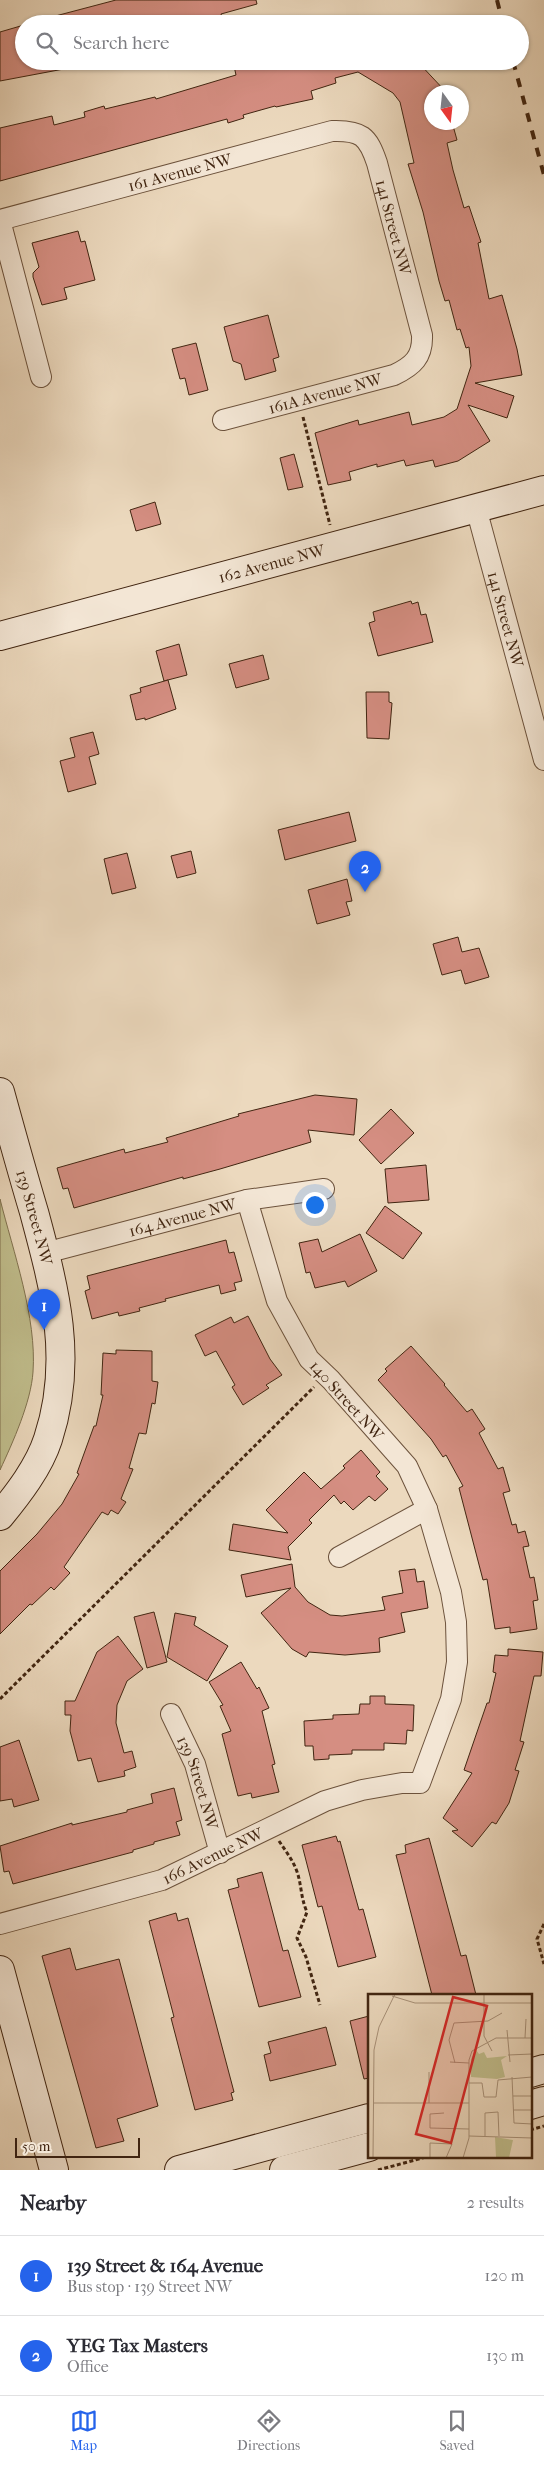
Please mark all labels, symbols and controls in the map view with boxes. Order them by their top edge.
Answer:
search box [15,15,529,70]
icon: search [33,29,61,57]
text: Search here [73,32,169,54]
north arrow [424,85,469,130]
street label: 161 Avenue NW [126,149,235,195]
street label: 141 Street NW [372,178,415,278]
street label: 161A Avenue NW [266,369,385,418]
street label: 162 Avenue NW [216,540,328,587]
street label: 141 Street NW [484,569,528,670]
pin: 2 [349,851,381,892]
street label: 139 Street NW [12,1168,57,1268]
your location [302,1192,328,1218]
street label: 164 Avenue NW [127,1194,239,1241]
pin: 1 [28,1289,60,1330]
street label: 140 Street NW [306,1356,388,1445]
street label: 139 Street NW [173,1733,222,1833]
street label: 166 Avenue NW [159,1823,267,1888]
inset map [368,1994,532,2158]
scale bar [15,2135,140,2158]
text: 50 m [22,2138,50,2155]
text: Nearby [20,2191,86,2215]
text: 2 results [467,2193,524,2212]
text: 139 Street & 164 Avenue [67,2255,263,2277]
text: 1 [33,2266,39,2285]
text: 120 m [485,2266,524,2285]
text: Bus stop · 139 Street NW [67,2277,232,2296]
text: YEG Tax Masters [67,2335,208,2357]
text: 2 [32,2346,40,2365]
text: 130 m [486,2346,524,2365]
text: Office [67,2357,109,2376]
tab: Map [70,2407,98,2454]
tab: Directions [237,2407,300,2454]
tab: Saved [440,2407,474,2454]

